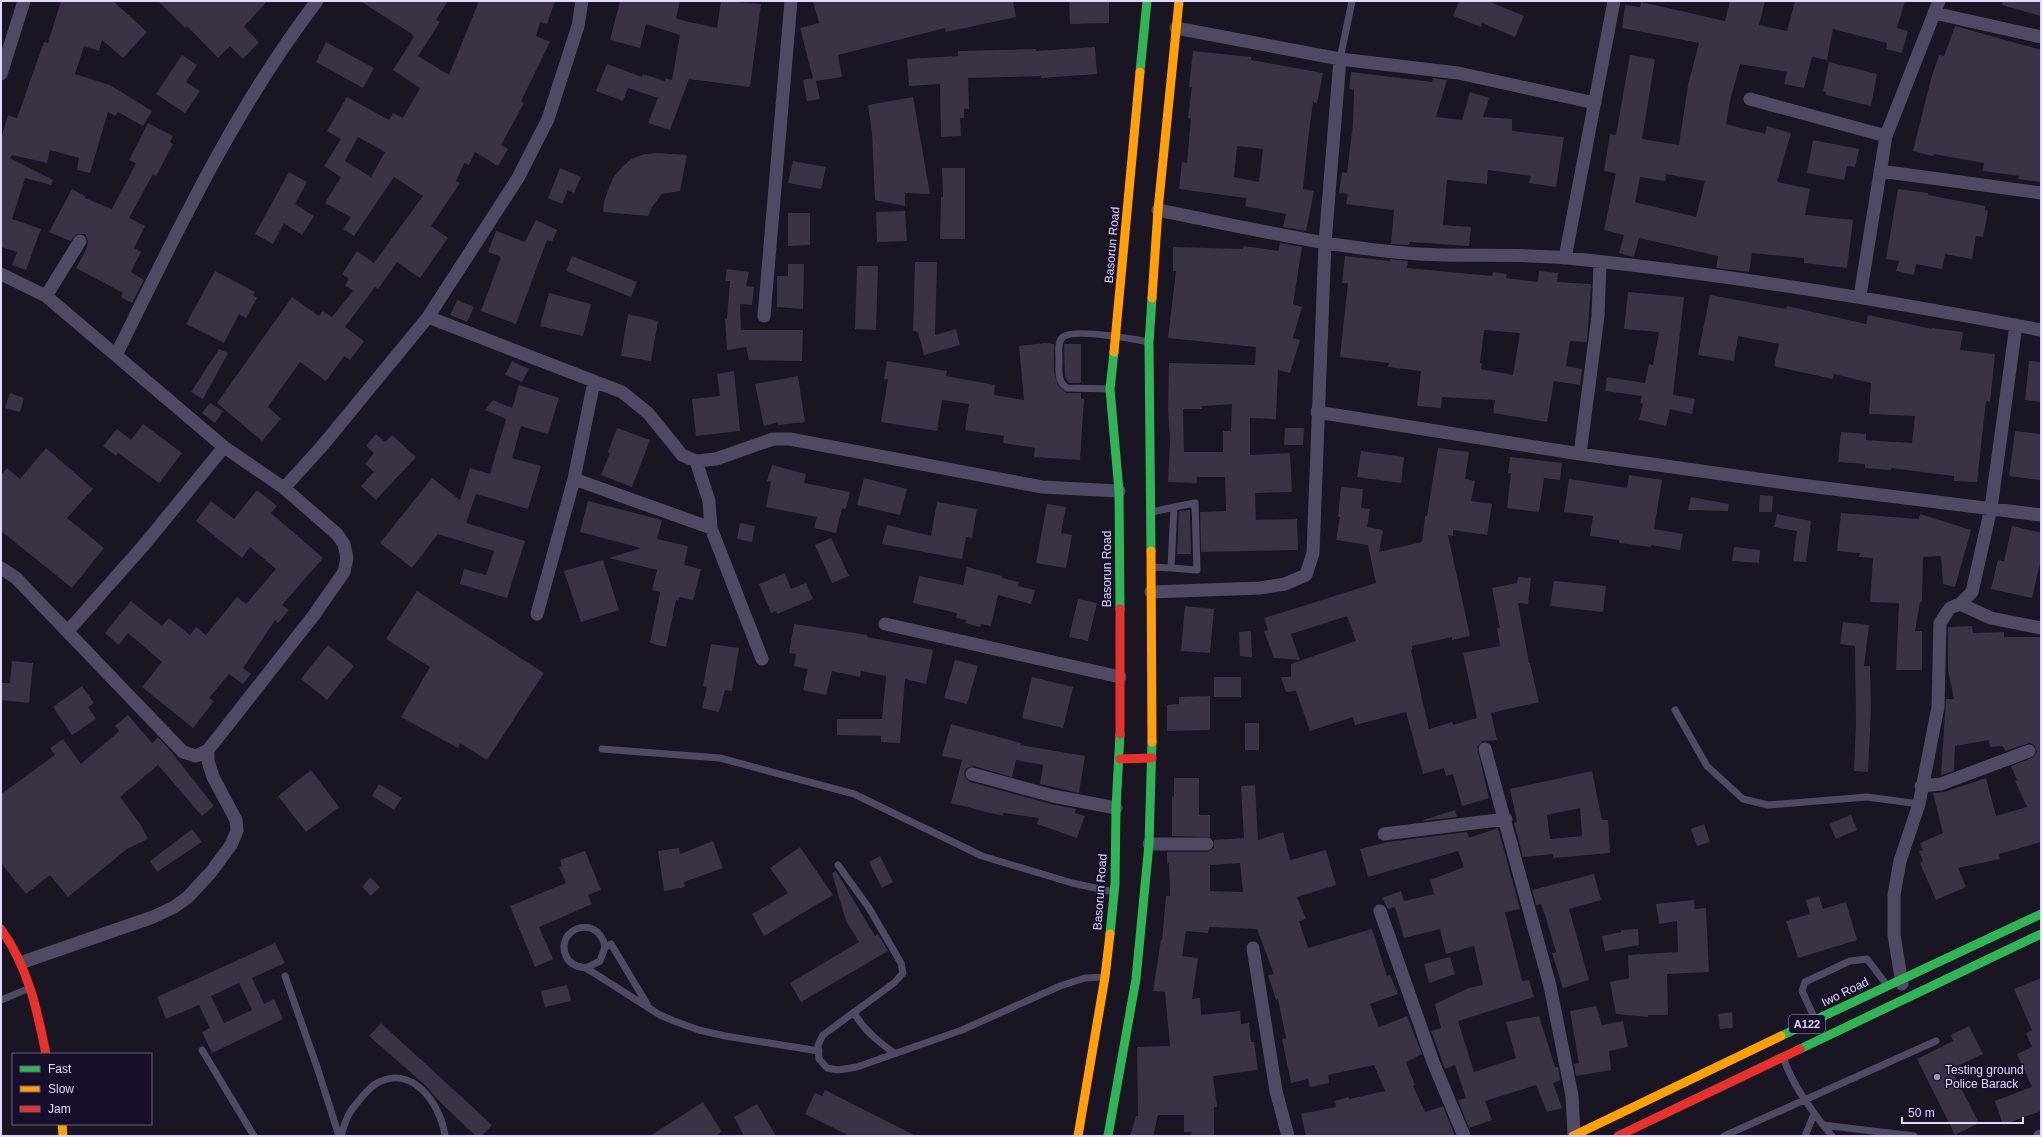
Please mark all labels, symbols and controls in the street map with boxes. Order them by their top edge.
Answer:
street label: Basorun Road [1102,206,1122,284]
street label: Basorun Road [1100,531,1114,607]
street label: Basorun Road [1090,853,1110,931]
street label: Iwo Road [1819,975,1871,1009]
road number: A122 [1789,1015,1825,1033]
legend [12,1053,152,1125]
text: Fast [48,1062,72,1076]
place label: Testing ground Police Barack [1945,1063,2024,1091]
marker: Testing ground Police Barack [1932,1072,1942,1082]
text: Slow [48,1082,74,1096]
scale bar [1902,1099,2023,1125]
text: Jam [48,1102,71,1116]
text: 50 m [1908,1106,1935,1120]

